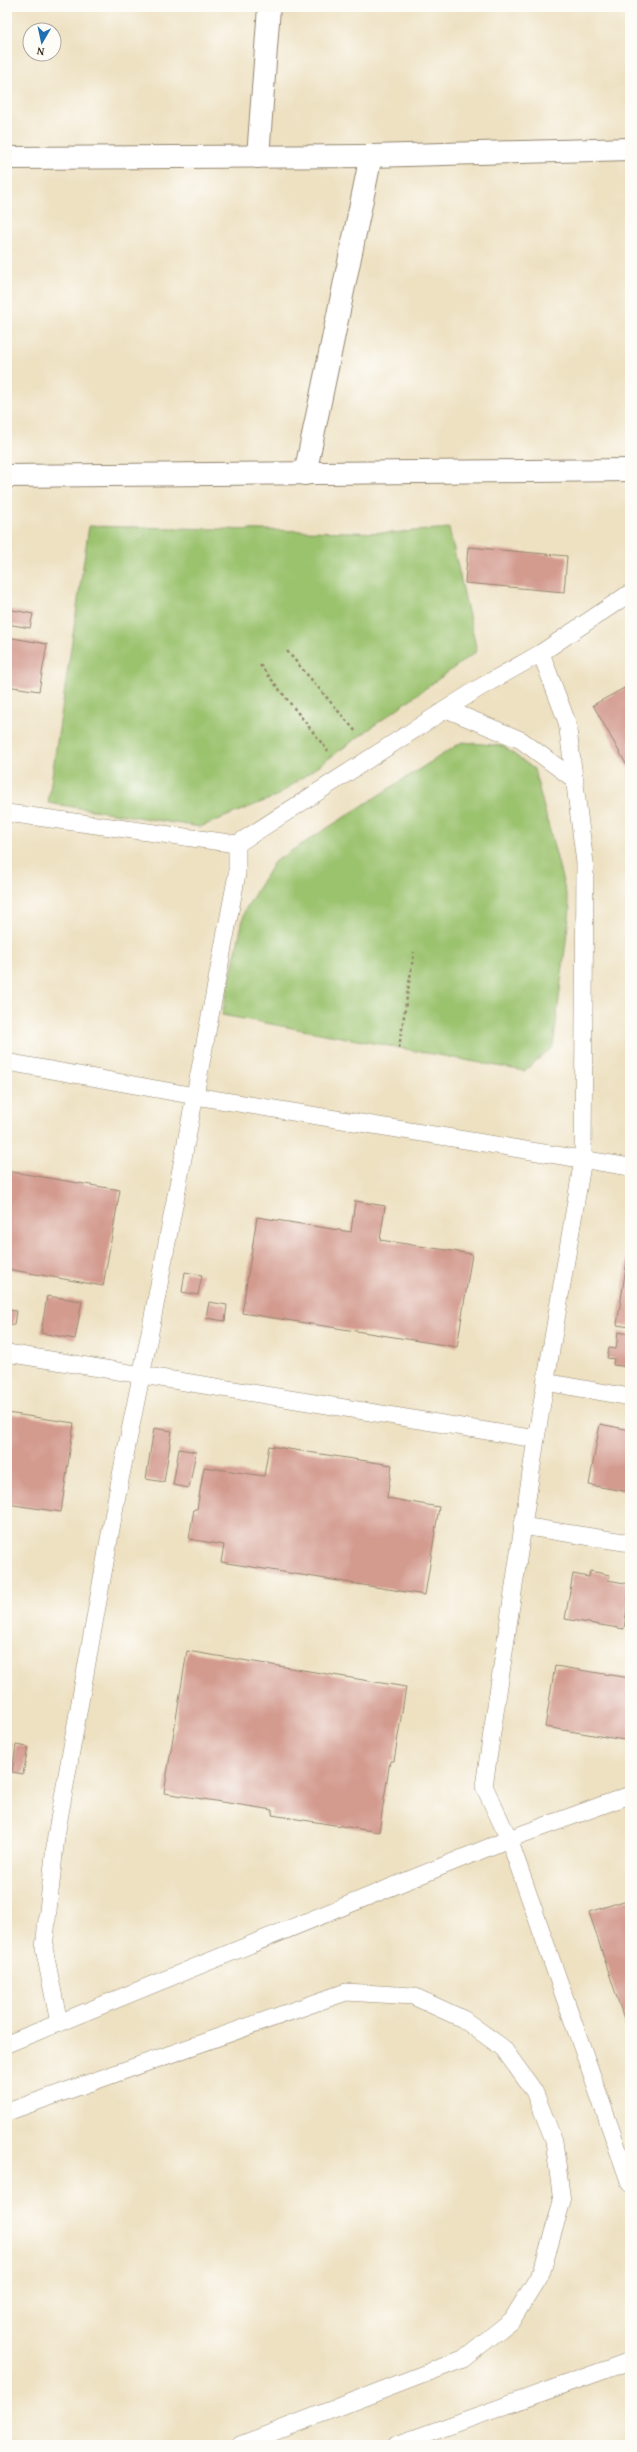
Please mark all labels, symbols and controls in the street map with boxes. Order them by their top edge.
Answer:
north arrow [22,22,62,62]
text: N [35,43,45,60]

